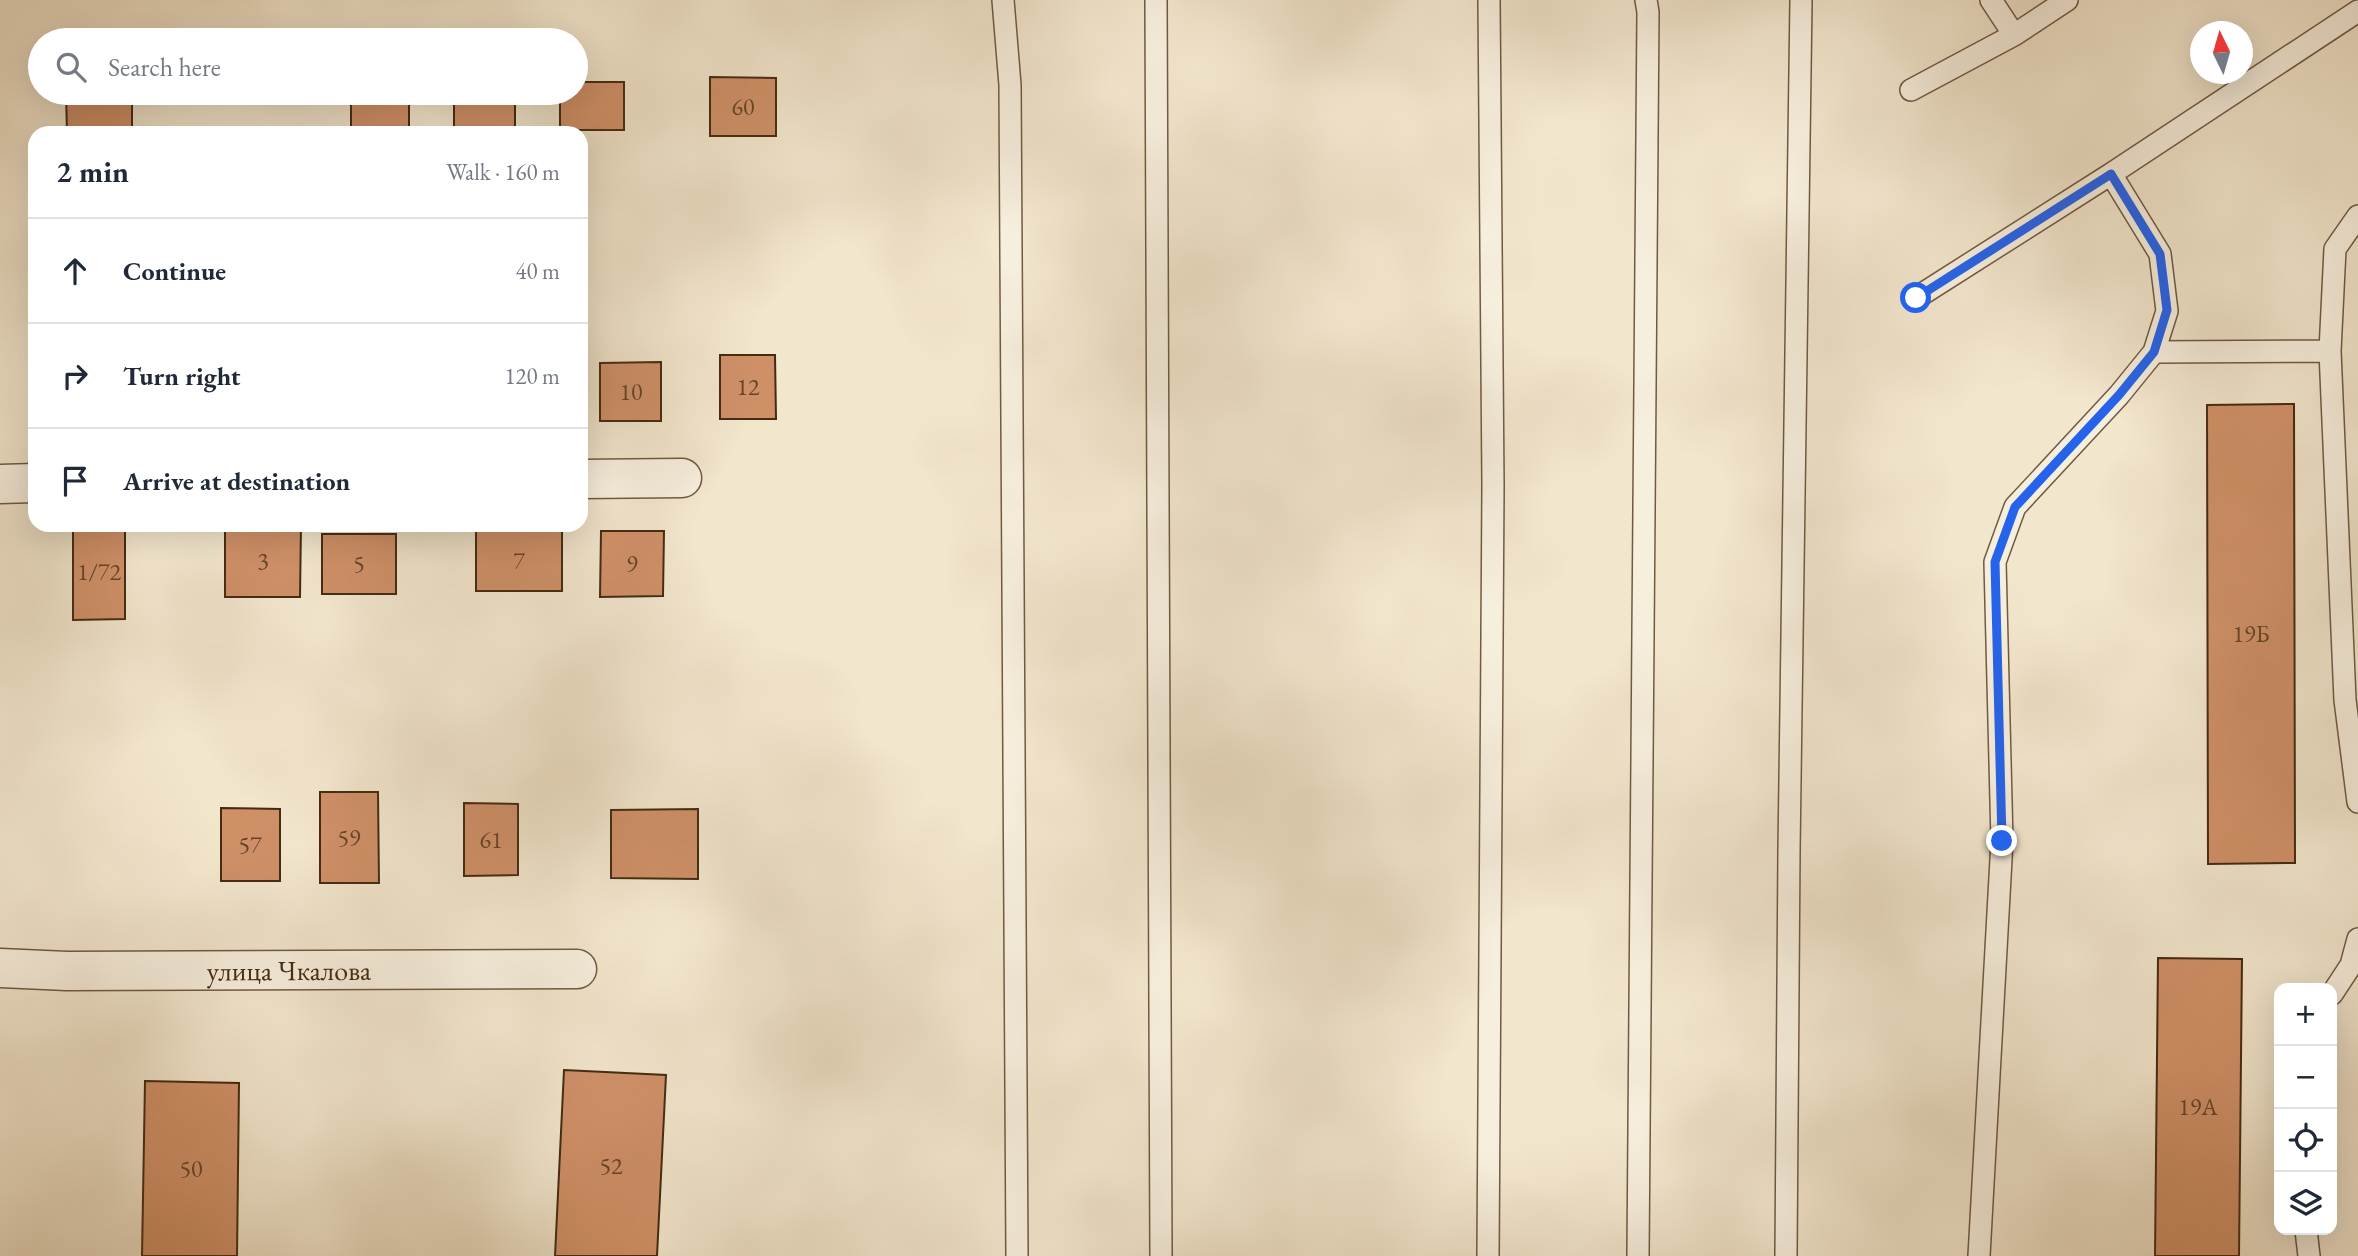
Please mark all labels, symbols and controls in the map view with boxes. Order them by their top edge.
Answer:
north arrow [2190,21,2253,84]
search box [28,28,588,105]
icon: search [52,48,90,86]
text: Search here [108,50,221,84]
house number: 60 [731,91,755,122]
text: 2 min [56,152,129,191]
text: Walk · 160 m [446,157,560,187]
icon: ahead [56,252,94,290]
text: Continue [123,254,226,288]
text: 40 m [515,256,560,286]
route start [1900,282,1931,313]
icon: right [56,357,94,395]
text: Turn right [123,359,241,393]
text: 120 m [504,361,560,391]
house number: 12 [736,371,760,402]
house number: 10 [619,376,643,407]
icon: arrive [56,462,94,500]
text: Arrive at destination [123,464,350,498]
house number: 3 [257,545,269,576]
house number: 7 [513,545,525,576]
house number: 5 [353,548,365,579]
house number: 9 [626,548,638,579]
house number: 1/72 [77,556,122,587]
house number: 19Б [2232,618,2270,649]
house number: 59 [337,822,361,853]
house number: 61 [479,824,503,855]
route end [1986,825,2017,856]
house number: 57 [238,829,262,860]
street label: улица Чкалова [207,952,372,988]
map controls [2274,983,2337,1235]
button: + [2274,983,2337,1046]
button: − [2274,1046,2337,1109]
house number: 19А [2178,1091,2218,1122]
button: locate [2274,1109,2337,1172]
house number: 52 [599,1150,623,1181]
house number: 50 [179,1153,203,1184]
button: layers [2274,1172,2337,1235]

